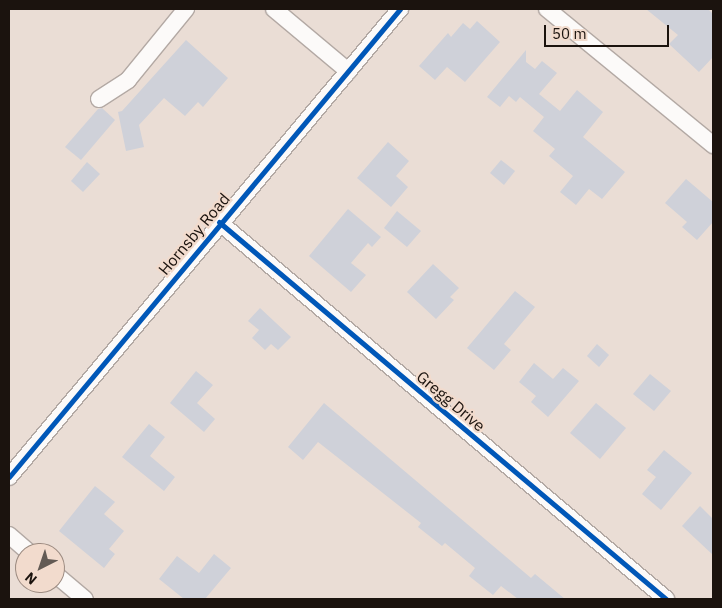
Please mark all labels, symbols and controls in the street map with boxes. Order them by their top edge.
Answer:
scale bar [547,15,672,47]
text: 50 m [552,24,587,43]
street label: Hornsby Road [154,189,234,279]
street label: Gregg Drive [413,367,489,435]
north arrow [15,543,65,593]
text: N [21,568,41,589]

